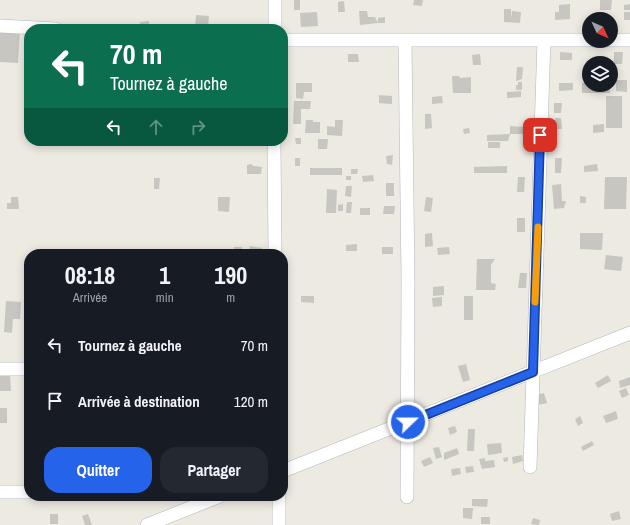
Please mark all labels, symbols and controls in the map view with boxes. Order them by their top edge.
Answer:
north arrow [582,12,618,48]
map controls [582,12,618,92]
text: 70 m [110,35,162,73]
icon: left [44,40,96,92]
button: layers [582,56,618,92]
text: Tournez à gauche [110,71,227,96]
icon: left [103,116,125,138]
icon: ahead [145,116,167,138]
icon: right [187,116,209,138]
pin [523,118,557,152]
icon: arrive [529,124,551,146]
text: 08:18 [65,259,115,291]
text: 1 [159,259,170,291]
text: 190 [214,259,247,291]
text: Arrivée [73,289,107,306]
text: min [156,289,174,306]
text: m [226,289,235,306]
icon: left [44,334,66,356]
text: Tournez à gauche [78,335,182,356]
text: 70 m [241,335,268,356]
icon: arrive [44,390,66,412]
text: Arrivée à destination [78,391,200,412]
text: 120 m [234,391,268,412]
position arrow [387,401,429,443]
button: Quitter [44,447,152,493]
button: Partager [160,447,268,493]

